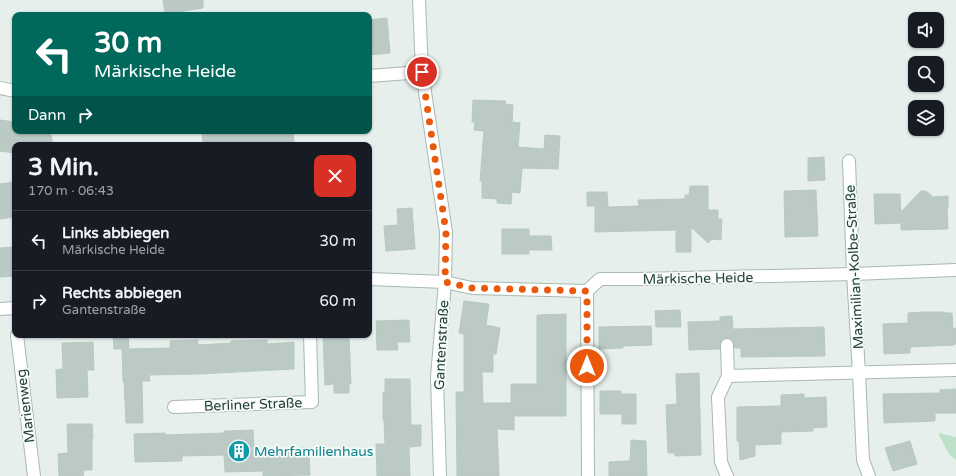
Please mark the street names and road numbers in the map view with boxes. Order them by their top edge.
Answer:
street label: Maximilian-Kolbe-Straße [842,184,867,350]
street label: Märkische Heide [643,269,754,288]
street label: Gantenstraße [431,299,452,391]
street label: Marienweg [13,368,38,444]
street label: Berliner Straße [203,394,303,415]

